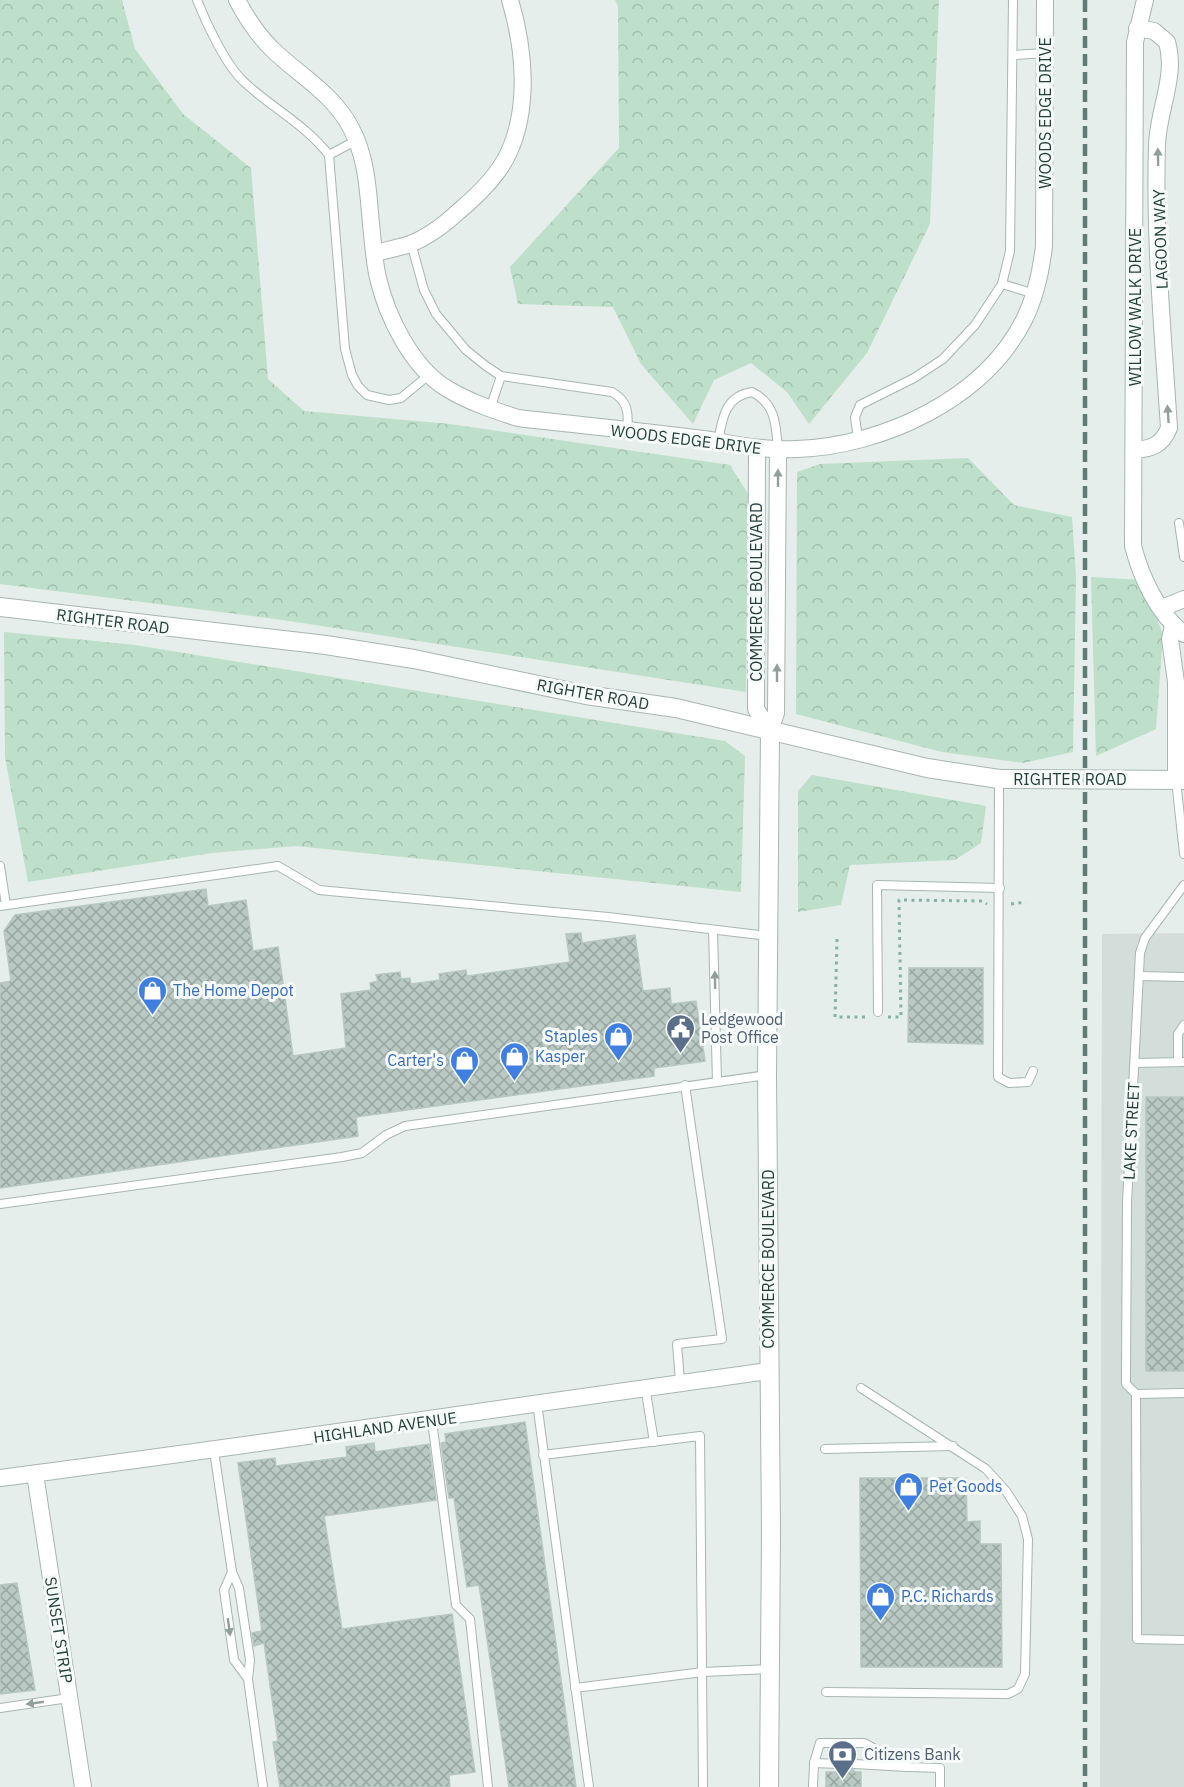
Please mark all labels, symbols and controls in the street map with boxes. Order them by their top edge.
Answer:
street label: WOODS EDGE DRIVE [1035,37,1055,189]
one-way arrow [1153,147,1162,166]
street label: LAGOON WAY [1148,188,1172,289]
street label: WILLOW WALK DRIVE [1125,228,1145,386]
one-way arrow [1163,405,1172,424]
street label: WOODS EDGE DRIVE [610,420,762,458]
one-way arrow [773,468,783,487]
street label: COMMERCE BOULEVARD [746,502,766,682]
street label: RIGHTER ROAD [55,604,171,638]
one-way arrow [772,663,781,682]
street label: RIGHTER ROAD [535,674,651,714]
street label: RIGHTER ROAD [1013,769,1127,789]
one-way arrow [710,971,719,990]
shop icon: The Home Depot [136,974,168,1016]
place label: The Home Depot [173,980,294,1000]
place label: Ledgewood Post Office [701,1009,783,1047]
public building icon: Ledgewood Post Office [664,1012,696,1054]
shop icon: Staples [603,1020,635,1062]
place label: Staples [544,1026,598,1046]
shop icon: Kasper [498,1040,530,1082]
shop icon: Carter's [449,1044,481,1086]
place label: Kasper [535,1046,585,1066]
place label: Carter's [387,1050,444,1070]
street label: LAKE STREET [1118,1081,1144,1181]
street label: COMMERCE BOULEVARD [758,1169,778,1349]
street label: HIGHLAND AVENUE [312,1407,458,1447]
shop icon: Pet Goods [892,1470,924,1512]
place label: Pet Goods [929,1476,1003,1496]
street label: SUNSET STRIP [41,1575,77,1685]
shop icon: P.C. Richards [864,1580,896,1622]
place label: P.C. Richards [901,1586,994,1606]
one-way arrow [225,1617,234,1636]
one-way arrow [25,1698,44,1708]
bank icon: Citizens Bank [827,1738,859,1780]
place label: Citizens Bank [864,1744,961,1764]

